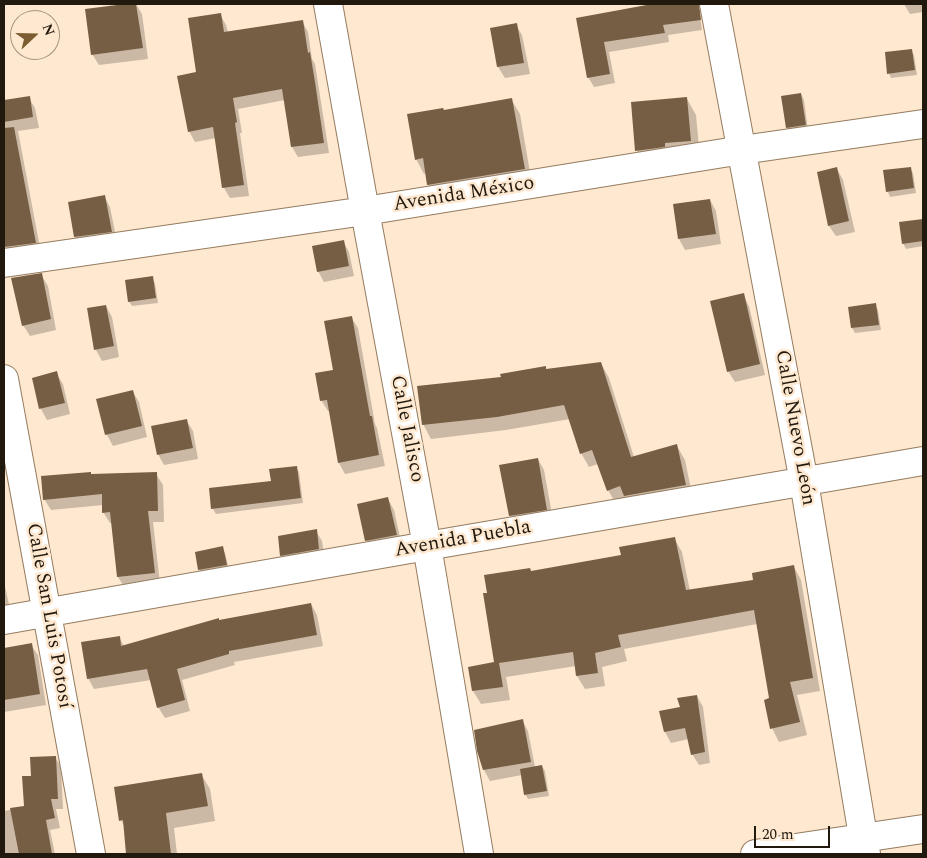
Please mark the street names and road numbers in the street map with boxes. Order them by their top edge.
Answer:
street label: Avenida México [392,172,536,218]
street label: Calle Nuevo León [768,348,820,508]
street label: Calle Jalisco [384,373,428,485]
street label: Avenida Puebla [393,516,533,564]
street label: Calle San Luis Potosí [20,521,76,711]

